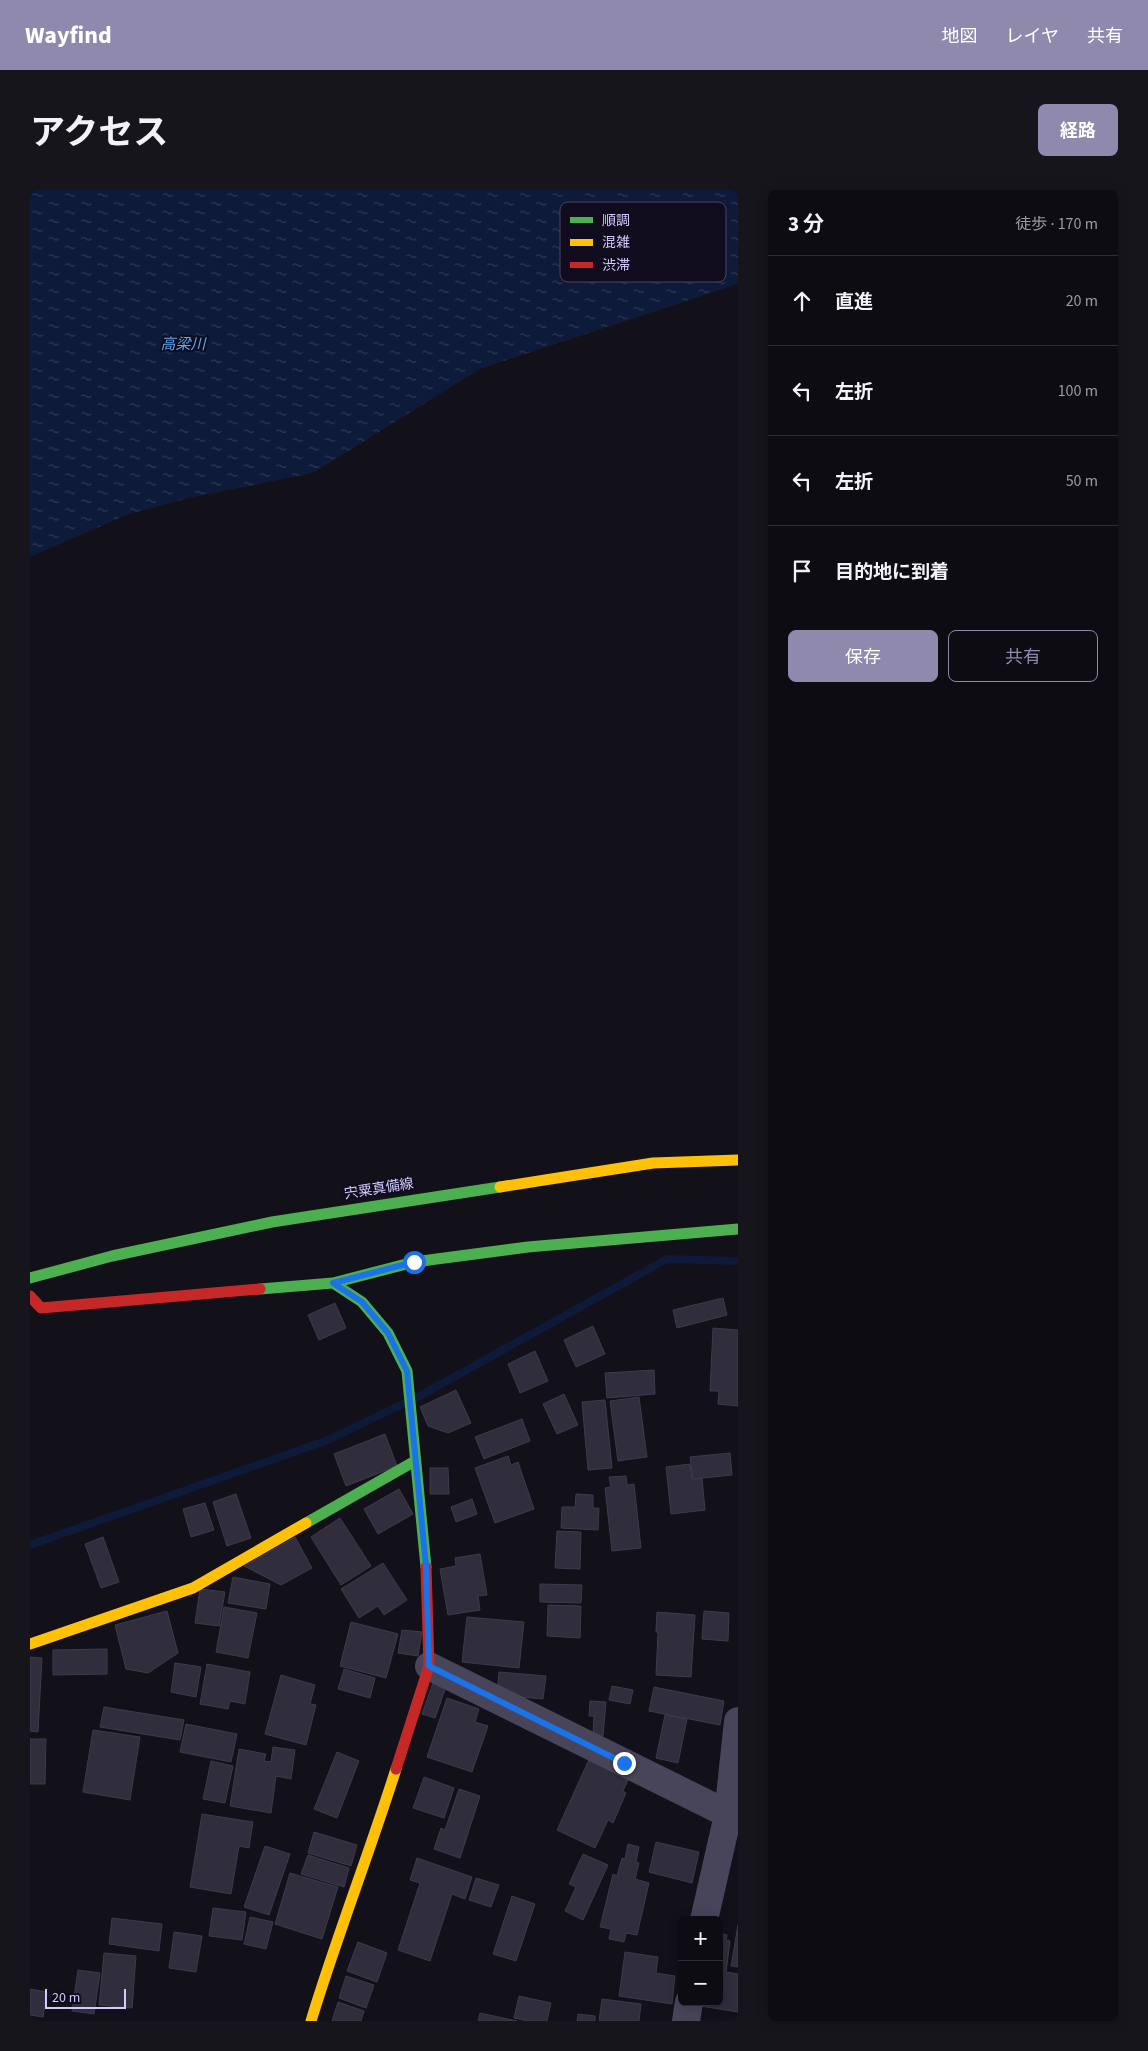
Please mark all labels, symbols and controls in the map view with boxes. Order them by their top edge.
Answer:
text: Wayfind [25,18,112,53]
text: 地図 [942,24,978,49]
text: レイヤ [1006,24,1059,49]
text: 共有 [1087,24,1123,49]
button: 経路 [1038,104,1118,156]
text: アクセス [30,108,168,158]
legend [560,202,726,282]
text: 3 分 [788,209,824,239]
text: 順調 [602,211,630,231]
text: 徒歩 · 170 m [1015,213,1098,235]
text: 混雑 [602,233,630,253]
text: 渋滞 [602,256,630,276]
icon: ahead [788,287,816,315]
text: 直進 [835,289,873,316]
text: 20 m [1066,290,1098,312]
water label: 高梁川 [160,334,207,355]
icon: left [788,377,816,405]
text: 左折 [835,379,873,406]
text: 100 m [1058,380,1098,402]
icon: left [788,467,816,495]
text: 左折 [835,469,873,496]
text: 50 m [1066,470,1098,492]
icon: arrive [788,557,816,585]
text: 目的地に到着 [835,559,949,586]
button: 保存 [788,630,938,682]
button: 共有 [948,630,1098,682]
street label: 宍粟真備線 [343,1174,415,1204]
route start [403,1251,426,1274]
route end [613,1752,636,1775]
map controls [678,1916,723,2006]
button: + [678,1916,723,1961]
button: − [678,1961,723,2006]
scale bar [45,1986,126,2009]
text: 20 m [52,1988,80,2008]

